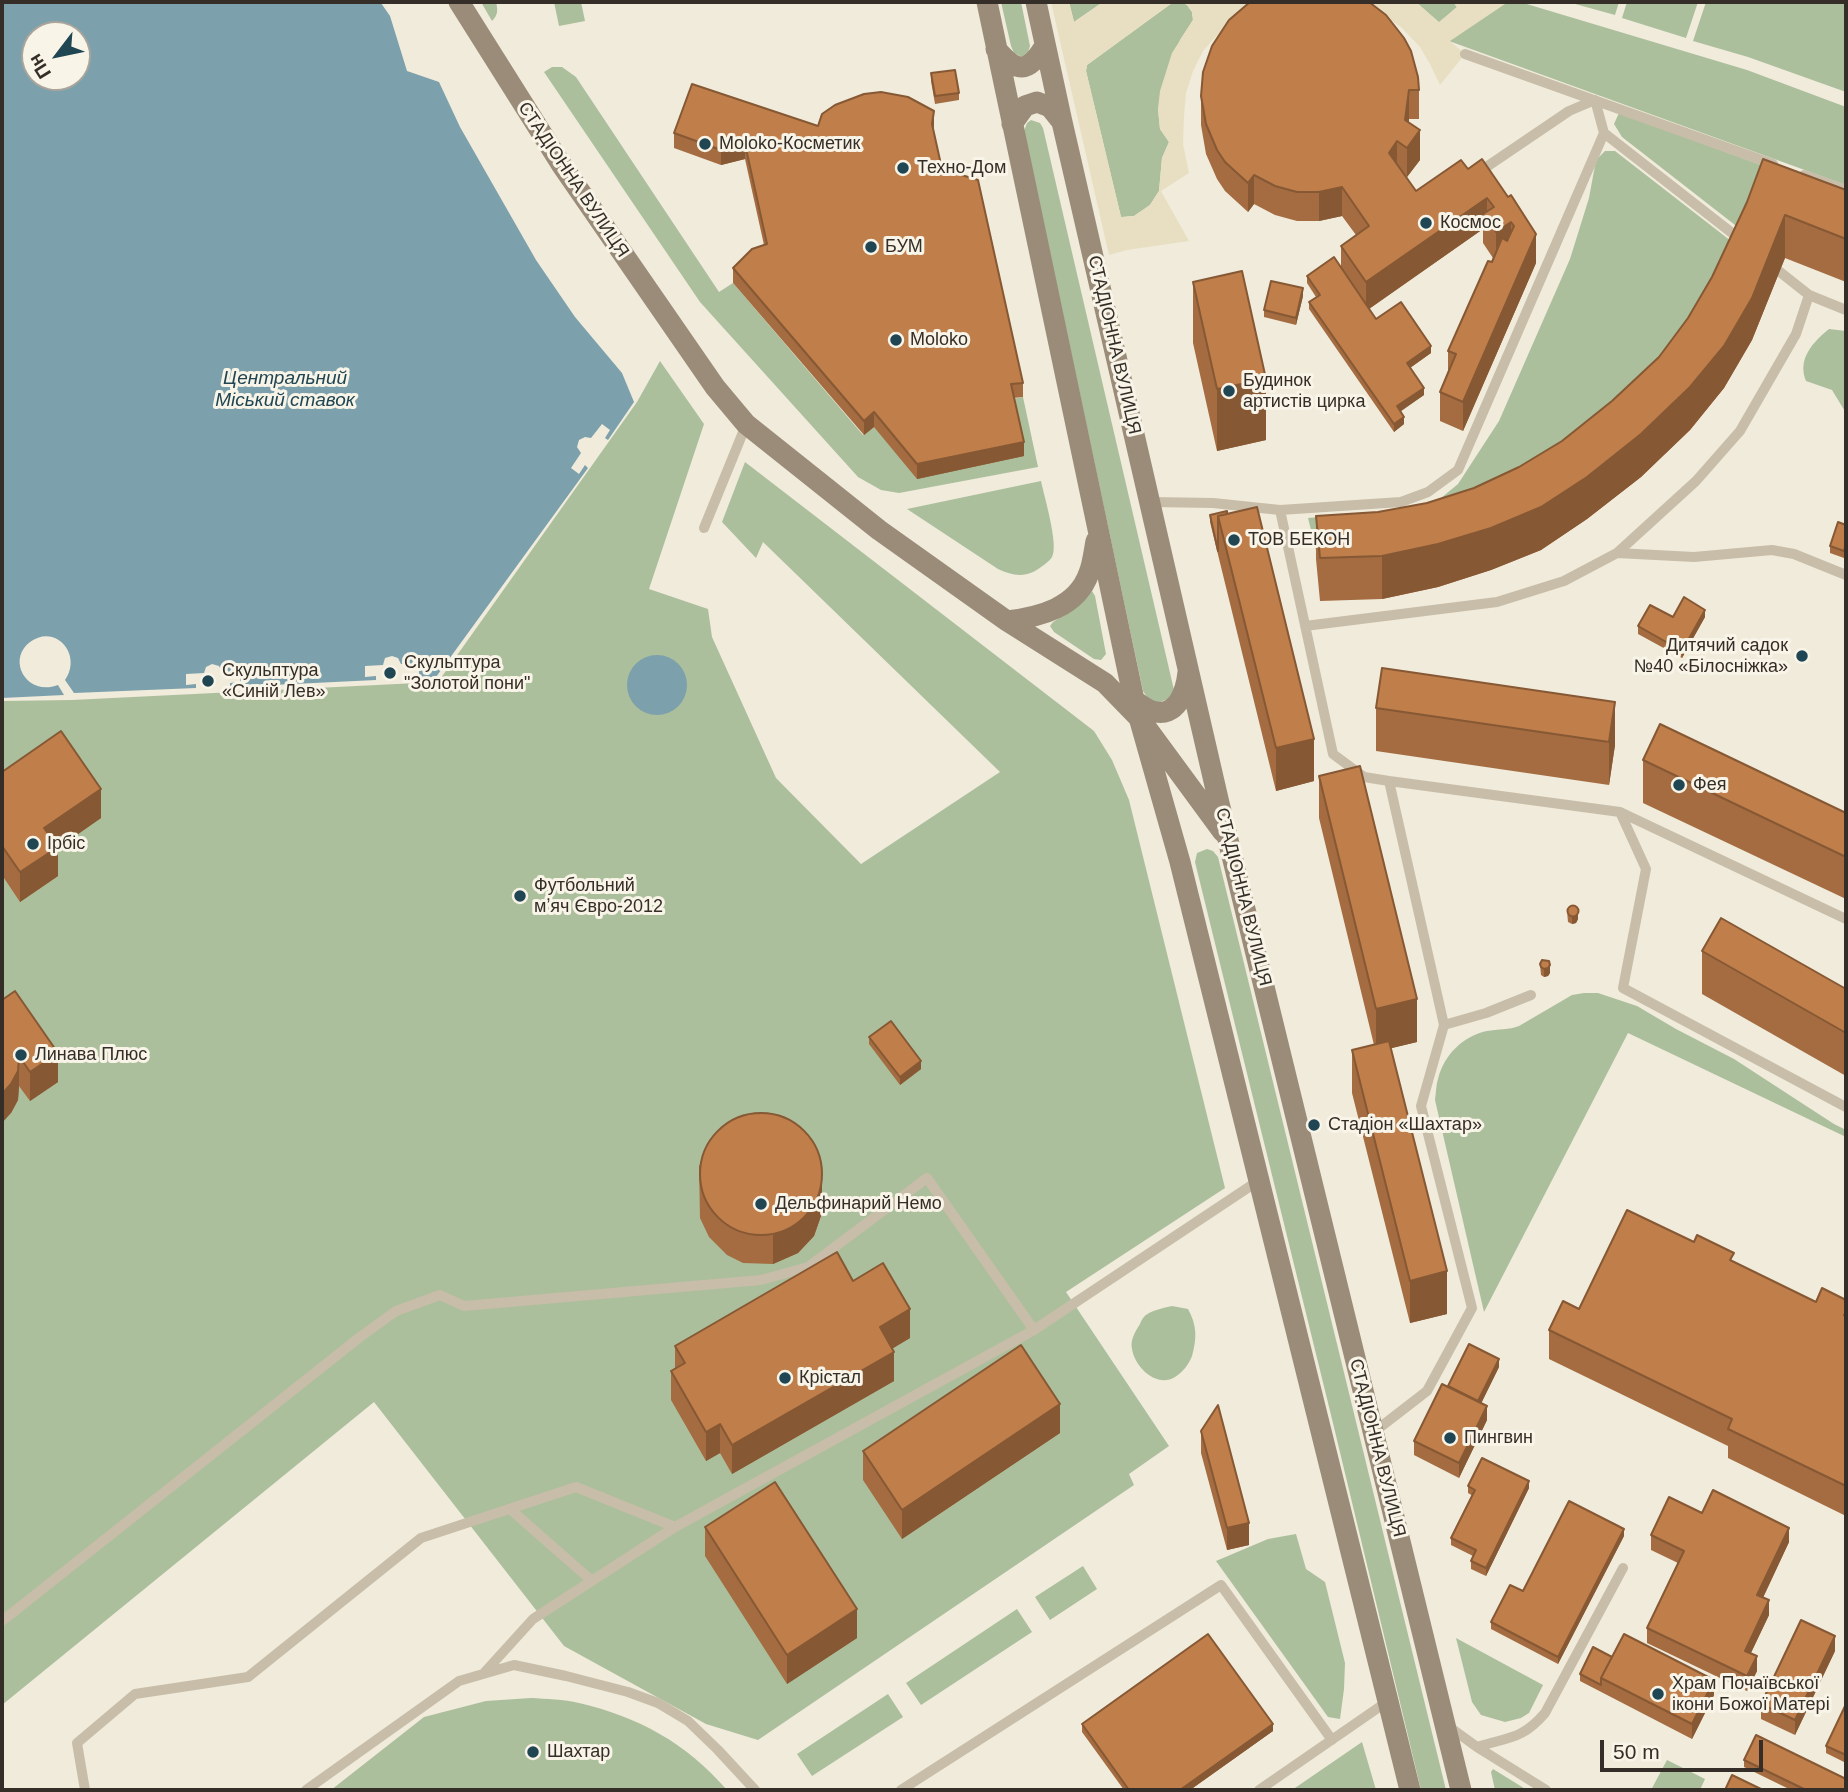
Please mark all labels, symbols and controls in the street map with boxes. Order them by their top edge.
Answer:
north arrow [21,21,91,91]
text: Пн [24,50,55,83]
street label: СТАДІОННА ВУЛИЦЯ [513,98,633,262]
place label: Moloko-Косметик [719,133,860,155]
marker: Moloko-Косметик [697,136,713,152]
place label: Техно-Дом [917,157,1006,179]
marker: Техно-Дом [895,160,911,176]
place label: Космос [1440,212,1501,234]
marker: Космос [1418,215,1434,231]
place label: БУМ [885,236,923,258]
marker: БУМ [863,239,879,255]
street label: СТАДІОННА ВУЛИЦЯ [1083,253,1145,437]
place label: Moloko [910,329,968,351]
marker: Moloko [888,332,904,348]
water label: Центральний Міський ставок [215,368,355,412]
place label: Будинок артистів цирка [1243,370,1365,412]
marker: Будинок артистів цирка [1221,383,1237,399]
place label: ТОВ БЕКОН [1248,529,1350,551]
marker: ТОВ БЕКОН [1226,532,1242,548]
place label: Дитячий садок №40 «Білосніжка» [1634,635,1788,678]
marker: Дитячий садок №40 «Білосніжка» [1794,648,1810,664]
place label: Скульптура "Золотой пони" [404,652,530,694]
place label: Скульптура «Синій Лев» [222,660,325,702]
marker: Скульптура "Золотой пони" [382,665,398,681]
marker: Скульптура «Синій Лев» [200,673,216,689]
place label: Фея [1693,774,1726,796]
marker: Фея [1671,777,1687,793]
street label: СТАДІОННА ВУЛИЦЯ [1210,806,1276,988]
place label: Ірбіс [47,833,85,855]
marker: Ірбіс [25,836,41,852]
place label: Футбольний мʼяч Євро-2012 [534,875,663,917]
marker: Футбольний мʼяч Євро-2012 [512,888,528,904]
place label: Линава Плюс [35,1044,147,1066]
marker: Линава Плюс [13,1047,29,1063]
place label: Стадіон «Шахтар» [1328,1114,1482,1136]
marker: Стадіон «Шахтар» [1306,1117,1322,1133]
place label: Дельфинарий Немо [775,1193,942,1215]
marker: Дельфинарий Немо [753,1196,769,1212]
street label: СТАДІОННА ВУЛИЦЯ [1344,1357,1410,1539]
place label: Крістал [799,1367,861,1389]
marker: Крістал [777,1370,793,1386]
place label: Пингвин [1464,1427,1533,1449]
marker: Пингвин [1442,1430,1458,1446]
place label: Храм Почаївської ікони Божої Матері [1672,1673,1830,1716]
marker: Храм Почаївської ікони Божої Матері [1650,1686,1666,1702]
scale bar [1603,1726,1766,1770]
text: 50 m [1613,1740,1660,1763]
place label: Шахтар [547,1741,610,1763]
marker: Шахтар [525,1744,541,1760]

